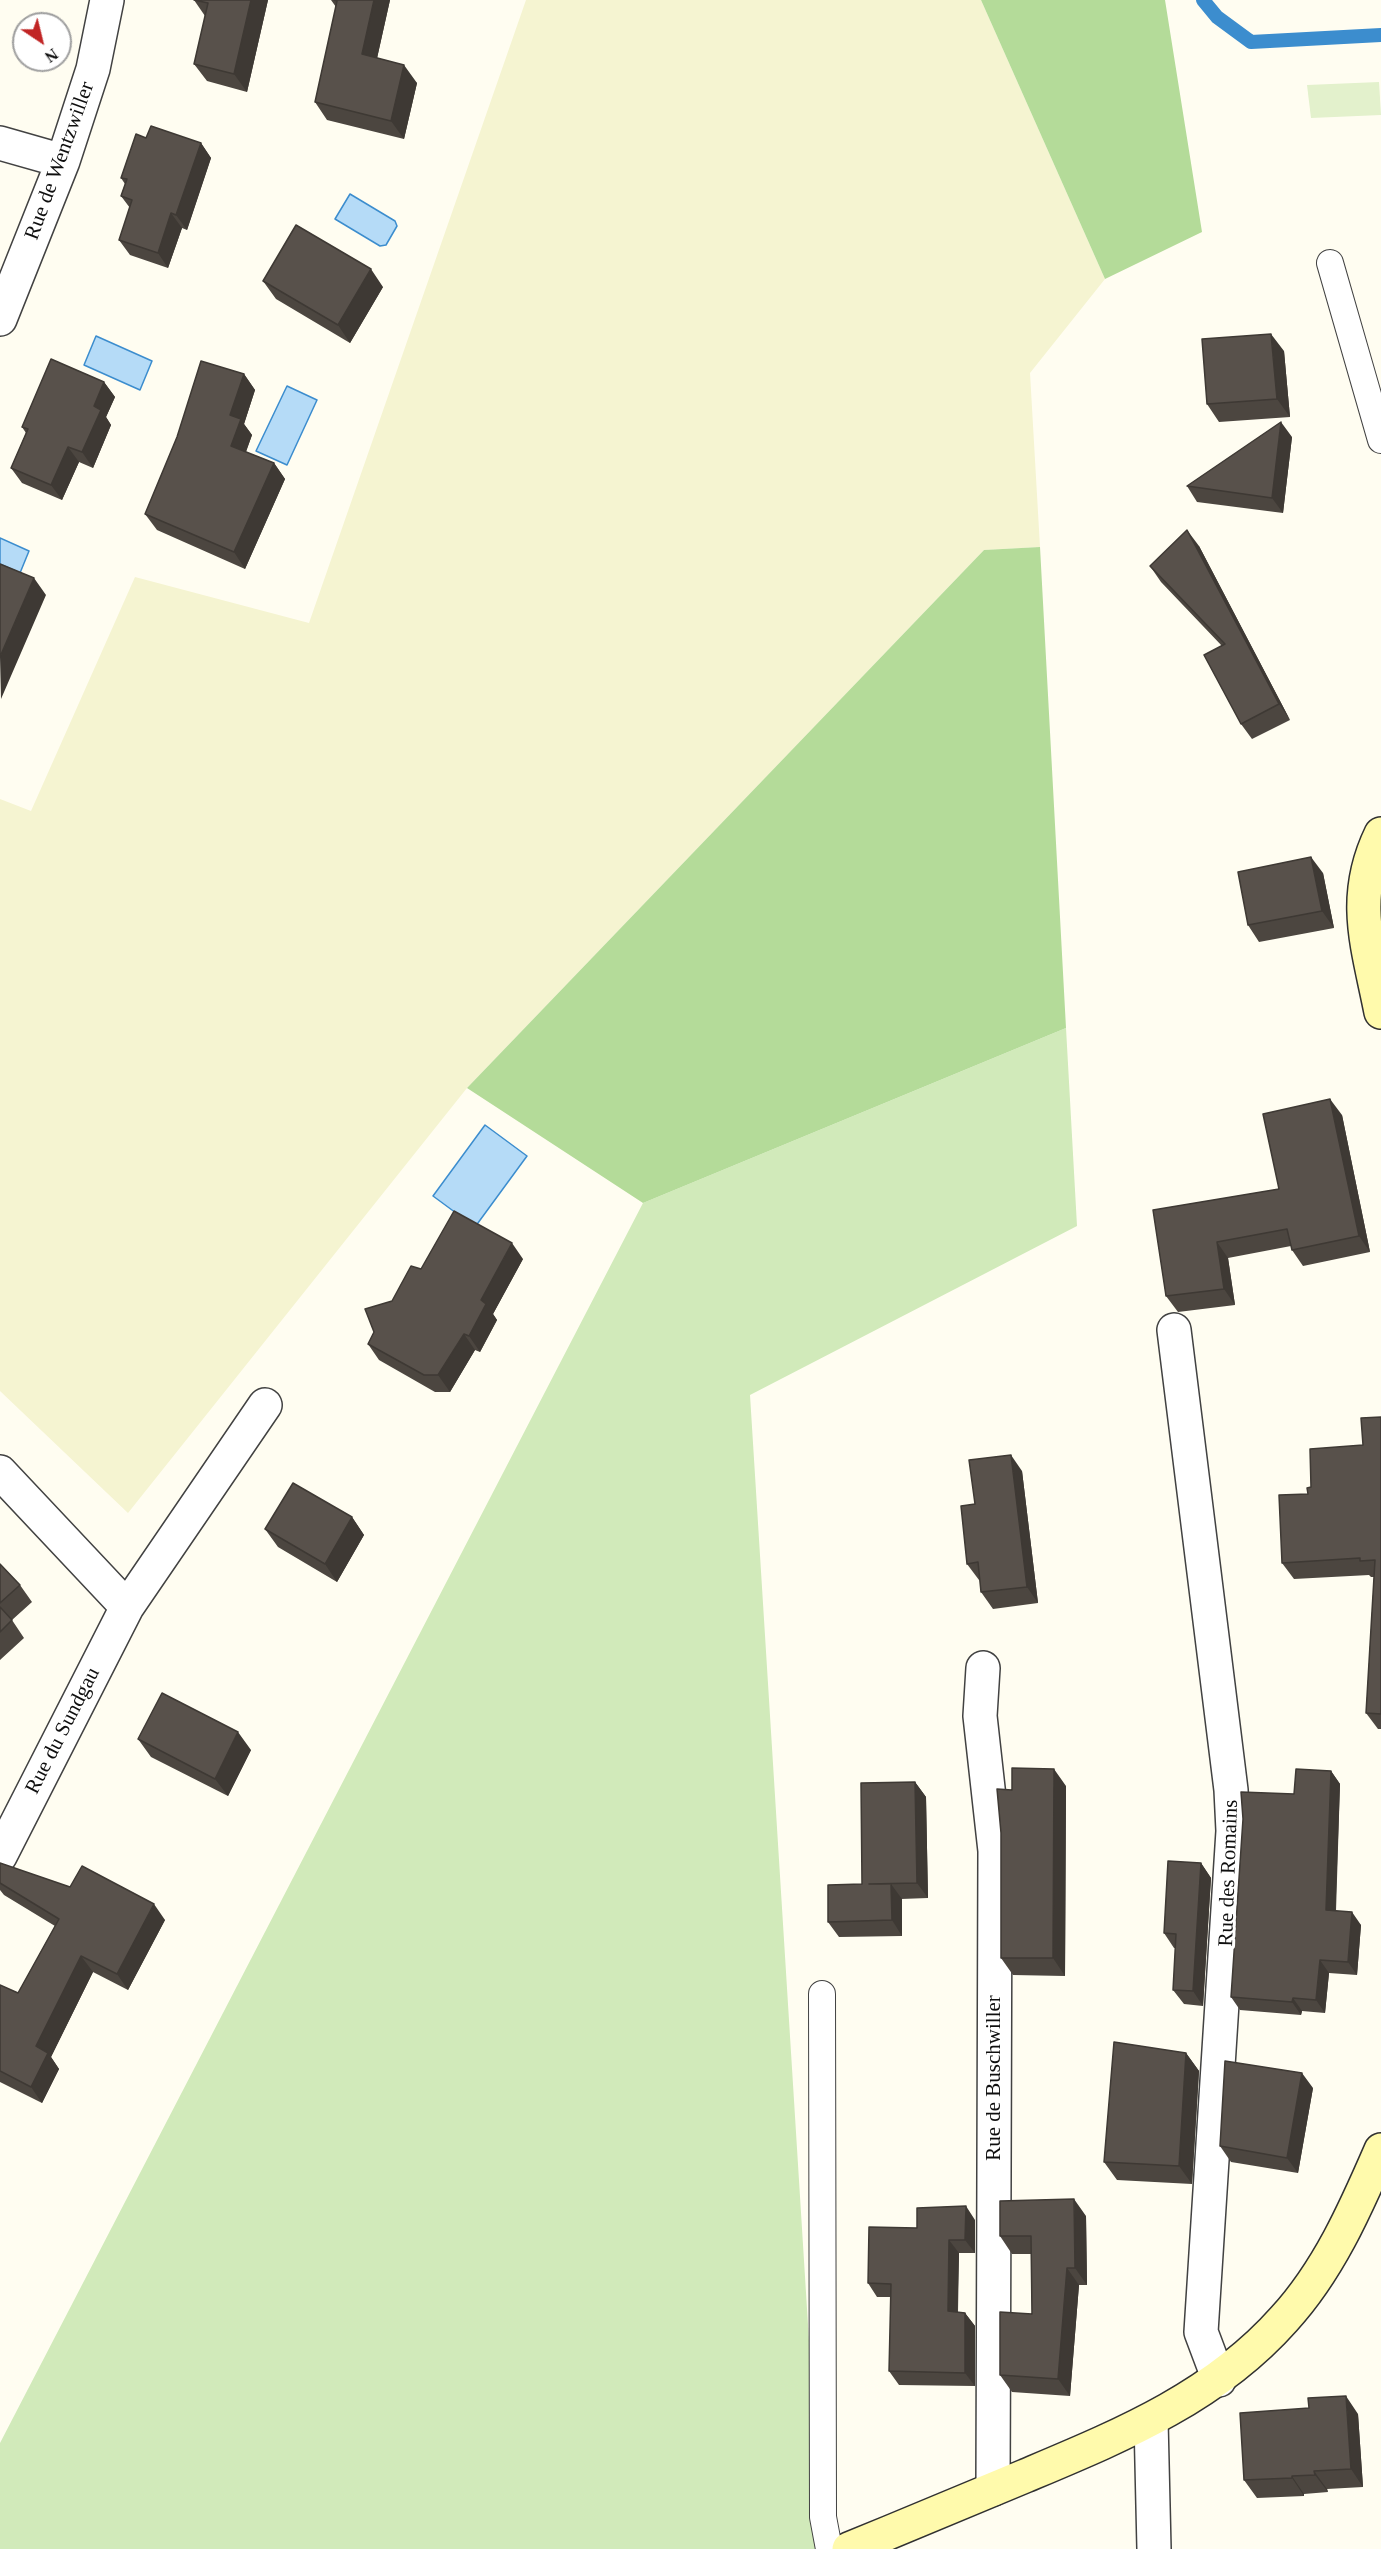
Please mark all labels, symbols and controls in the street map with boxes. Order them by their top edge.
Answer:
north arrow [12,12,72,72]
text: N [42,45,61,66]
street label: Rue de Wentzwiller [20,79,100,243]
street label: Rue du Sundgau [20,1663,106,1799]
street label: Rue des Romains [1214,1799,1244,1947]
street label: Rue de Buschwiller [981,1995,1007,2161]

